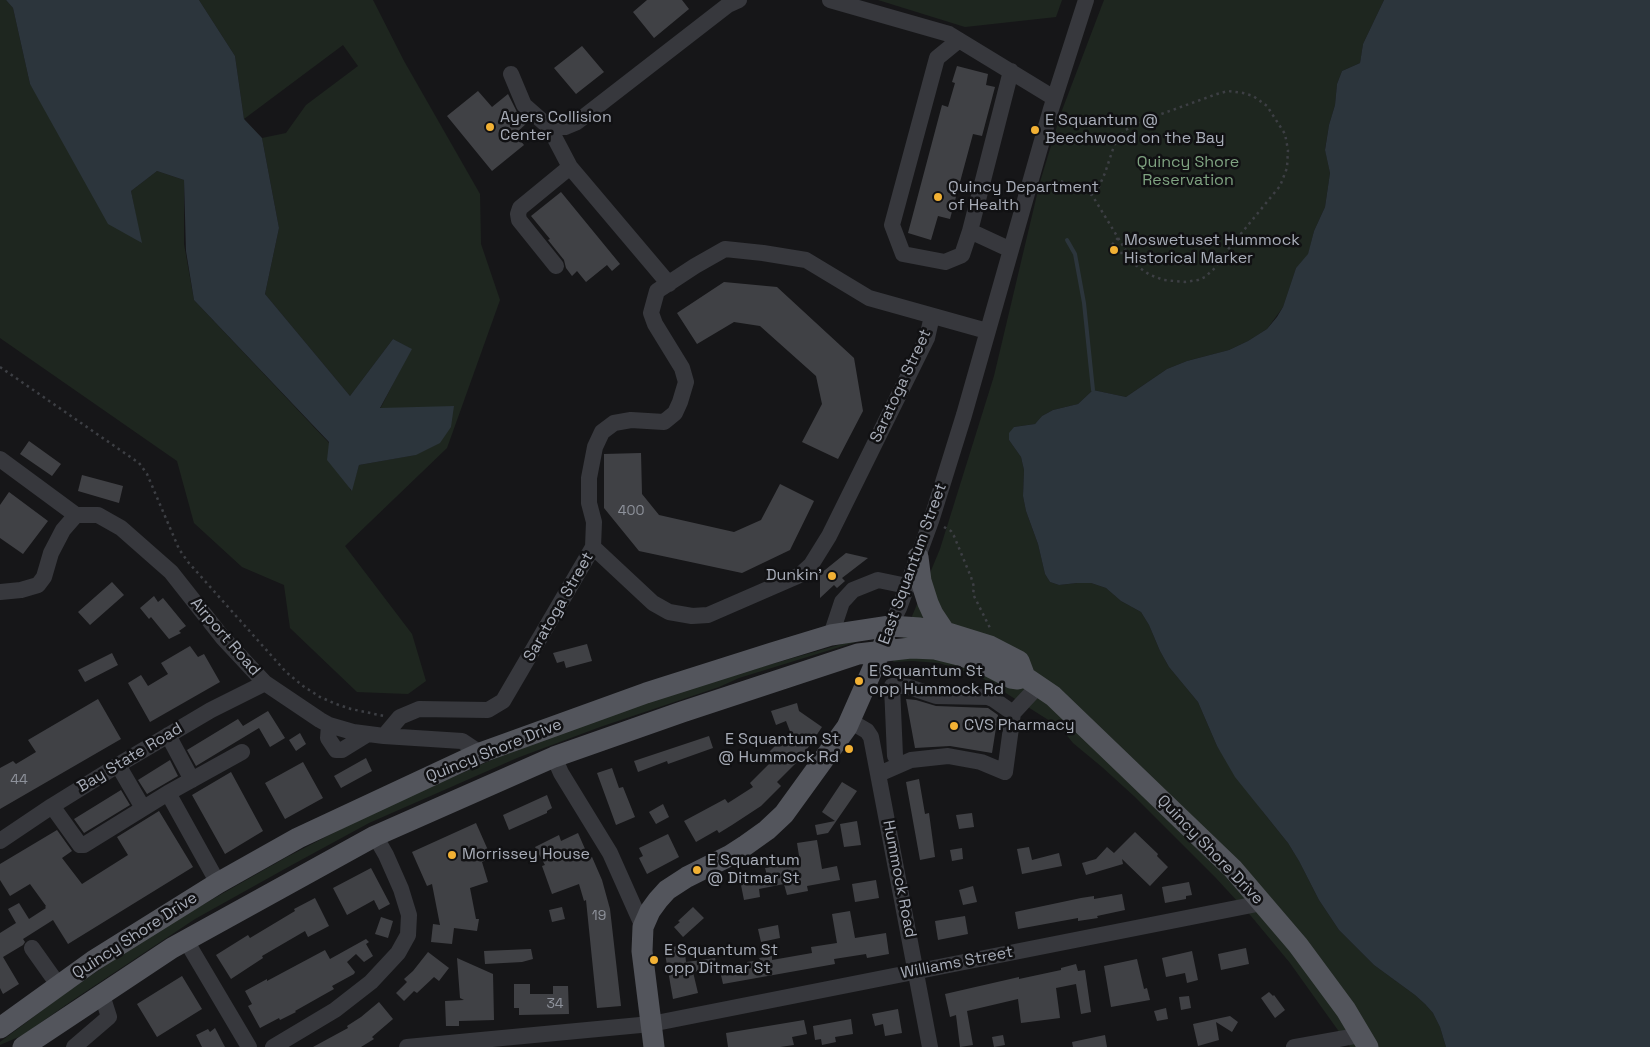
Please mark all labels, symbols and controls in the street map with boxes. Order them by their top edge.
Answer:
place label: Ayers Collision Center [500,108,612,146]
place label: E Squantum @ Beechwood on the Bay [1045,111,1225,149]
marker: Ayers Collision Center [484,121,496,133]
marker: E Squantum @ Beechwood on the Bay [1029,124,1041,136]
park label: Quincy Shore Reservation [1137,153,1239,191]
place label: Quincy Department of Health [948,178,1099,216]
marker: Quincy Department of Health [932,191,944,203]
place label: Moswetuset Hummock Historical Marker [1124,231,1300,269]
marker: Moswetuset Hummock Historical Marker [1108,244,1120,256]
street label: Saratoga Street [866,326,936,446]
street label: East Squantum Street [875,481,951,647]
house number: 400 [618,503,644,519]
street label: Saratoga Street [520,549,598,665]
place label: Dunkin' [766,566,822,586]
marker: Dunkin' [826,570,838,582]
street label: Airport Road [186,594,264,680]
place label: E Squantum St opp Hummock Rd [869,662,1004,700]
marker: E Squantum St opp Hummock Rd [853,675,865,687]
street label: Quincy Shore Drive [423,715,565,787]
place label: CVS Pharmacy [964,716,1075,736]
street label: Bay State Road [74,719,186,797]
marker: CVS Pharmacy [948,720,960,732]
place label: E Squantum St @ Hummock Rd [718,730,839,768]
marker: E Squantum St @ Hummock Rd [843,743,855,755]
house number: 44 [10,772,28,788]
street label: Quincy Shore Drive [1153,791,1267,909]
street label: Hummock Road [878,819,920,939]
place label: Morrissey House [462,845,590,865]
marker: Morrissey House [446,849,458,861]
place label: E Squantum @ Ditmar St [707,851,800,889]
marker: E Squantum @ Ditmar St [691,864,703,876]
street label: Quincy Shore Drive [69,889,201,983]
house number: 19 [592,908,606,924]
place label: E Squantum St opp Ditmar St [664,941,778,979]
street label: Williams Street [899,943,1015,983]
marker: E Squantum St opp Ditmar St [648,954,660,966]
house number: 34 [546,996,564,1012]

